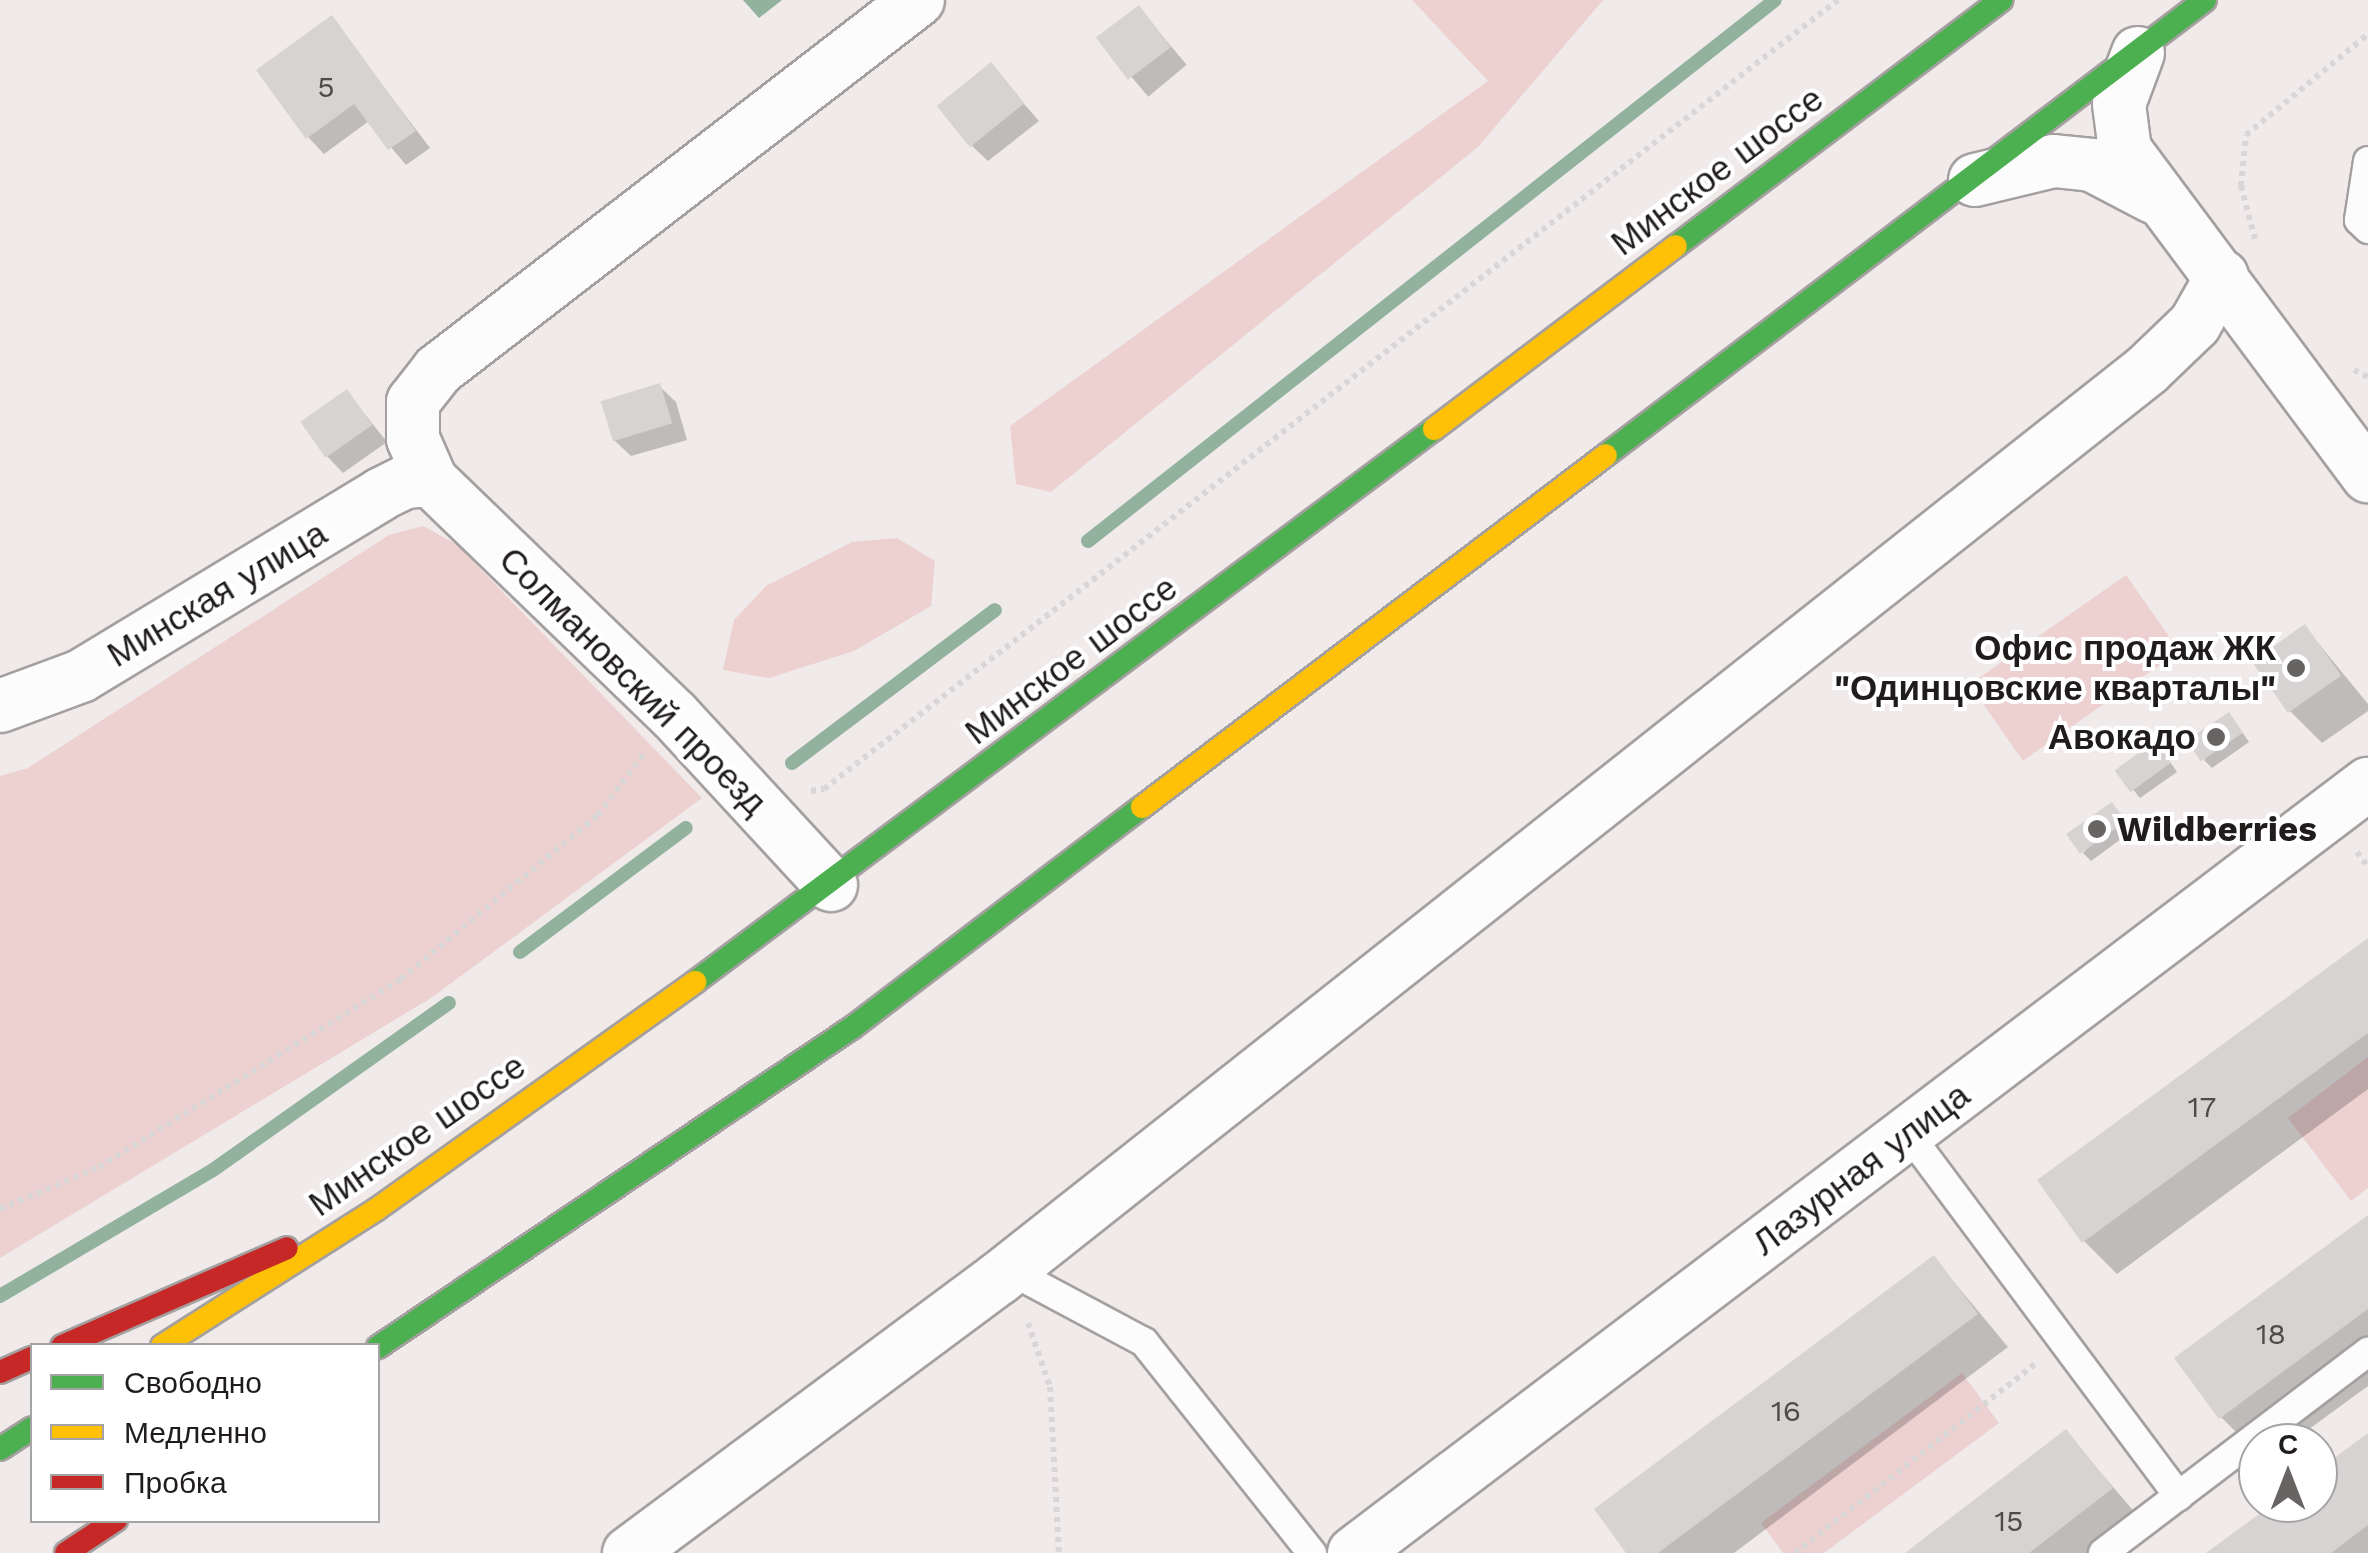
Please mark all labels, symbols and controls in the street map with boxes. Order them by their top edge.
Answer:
house number: 5 [317,69,335,105]
street label: Минское шоссе [1603,78,1831,264]
street label: Минская улица [100,512,334,676]
street label: Солмановский проезд [491,539,775,823]
street label: Минское шоссе [957,567,1185,753]
place label: Офис продаж ЖК "Одинцовские кварталы" [1834,627,2276,709]
marker: Офис продаж ЖК "Одинцовские кварталы" [2285,657,2307,679]
place label: Авокадо [2048,716,2196,758]
marker: Авокадо [2205,726,2227,748]
place label: Wildberries [2117,808,2317,850]
marker: Wildberries [2086,818,2108,840]
street label: Минское шоссе [301,1045,533,1225]
street label: Лазурная улица [1744,1074,1978,1264]
house number: 17 [2188,1089,2216,1125]
house number: 18 [2256,1316,2286,1352]
legend [30,1343,380,1523]
text: Свободно [124,1365,262,1400]
house number: 16 [1771,1393,1801,1429]
text: Медленно [124,1415,267,1450]
north arrow [2238,1423,2338,1523]
text: С [2278,1428,2298,1461]
text: Пробка [124,1465,227,1500]
house number: 15 [1994,1503,2024,1539]

